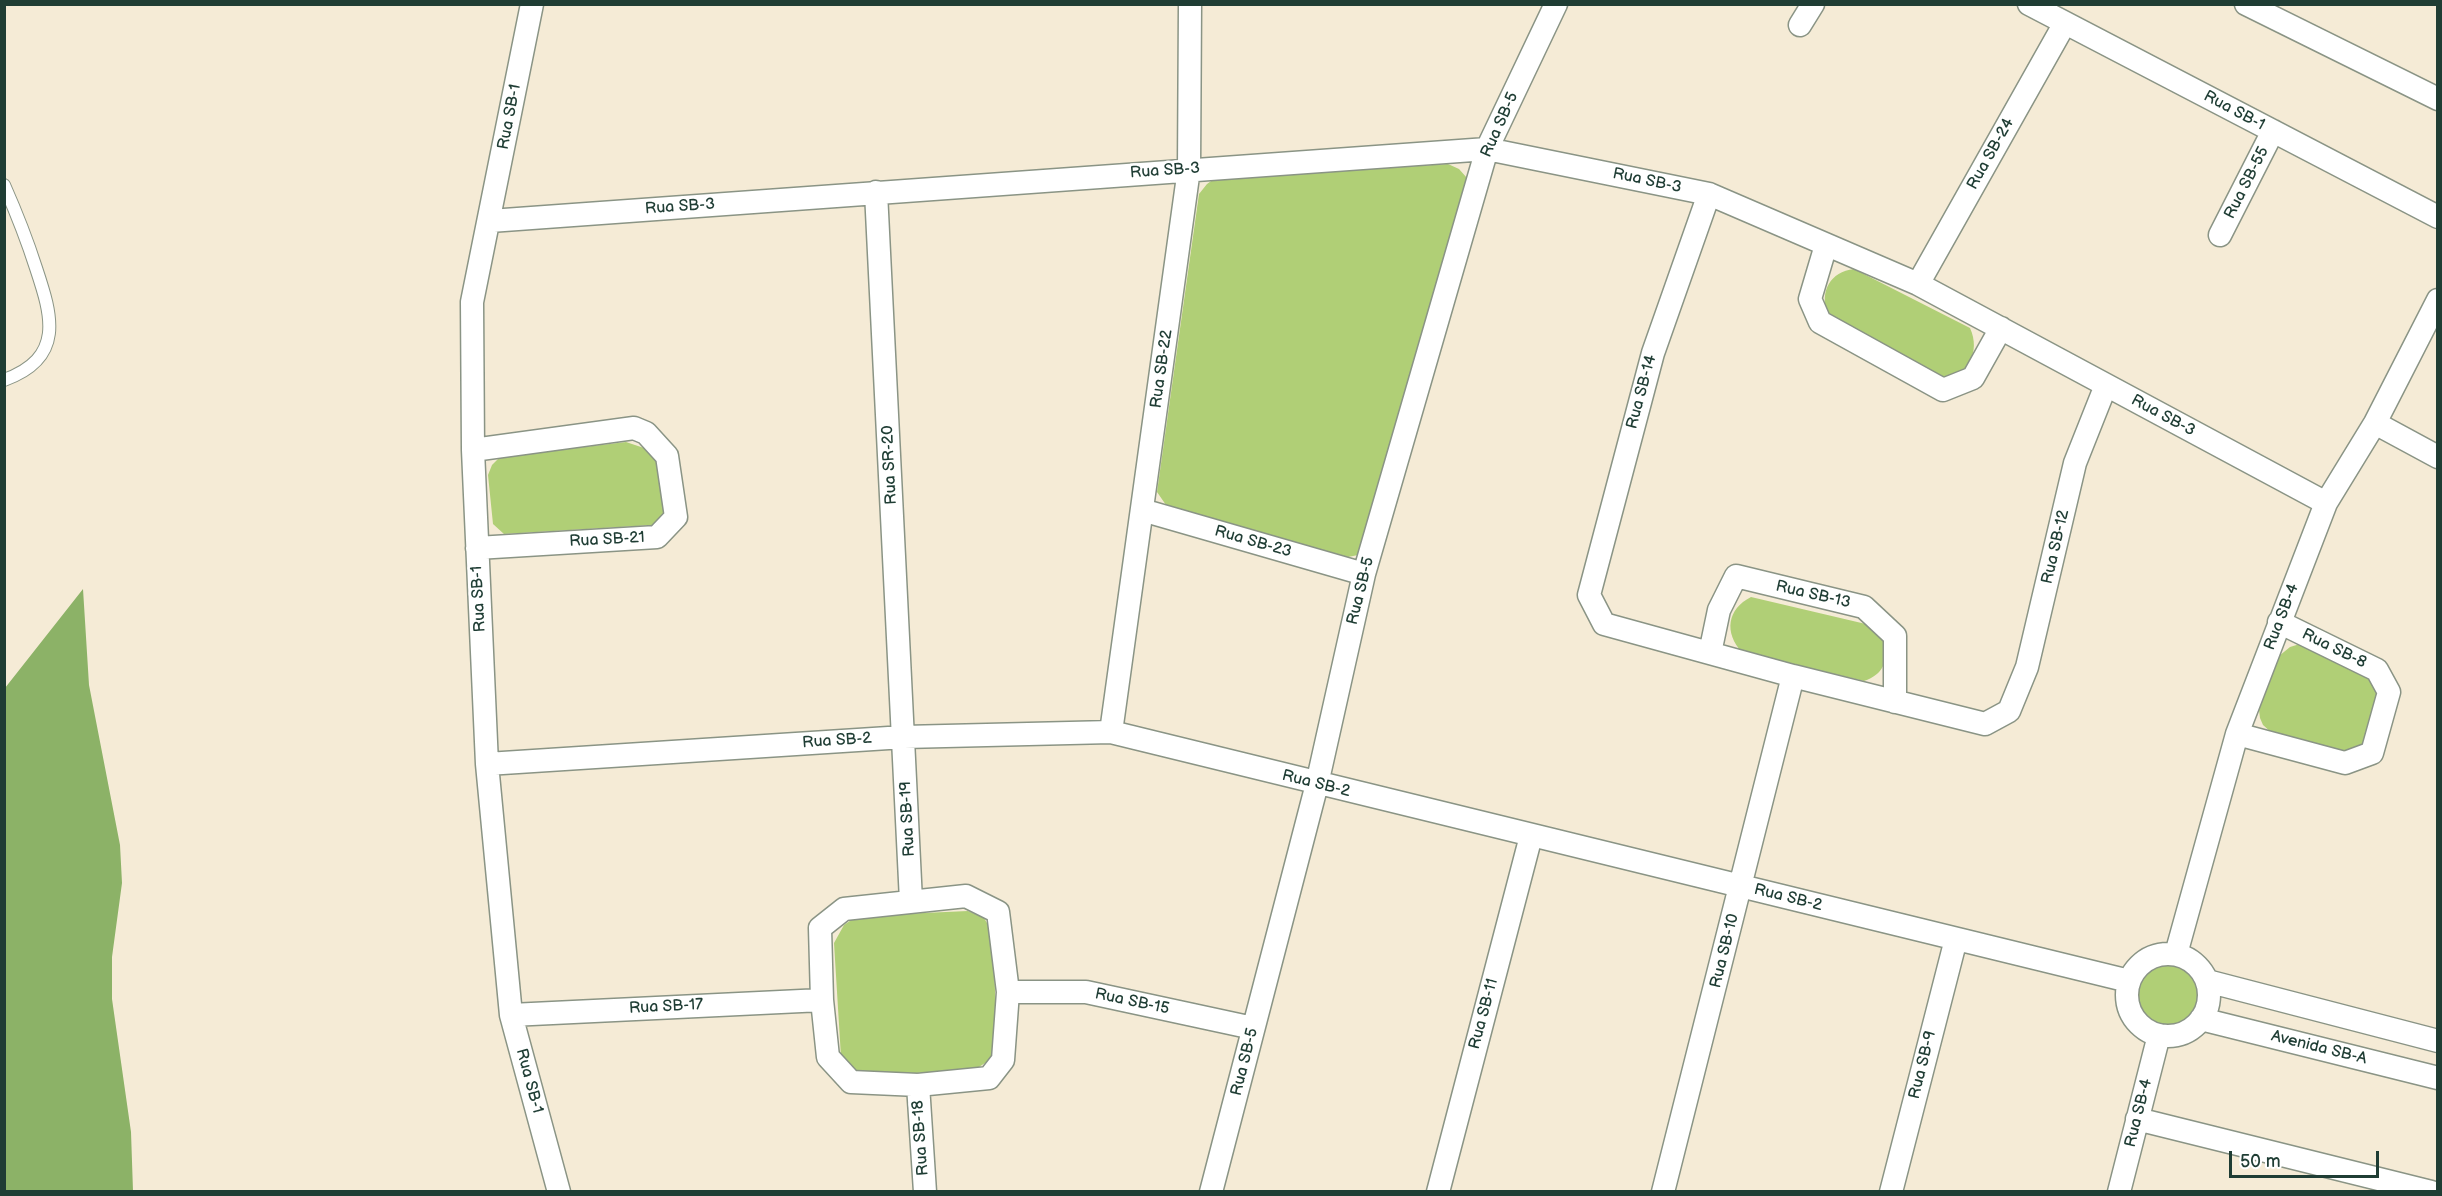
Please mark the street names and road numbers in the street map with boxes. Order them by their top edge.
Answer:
street label: Rua SB-1 [494,83,526,151]
street label: Rua SB-1 [2200,87,2268,135]
street label: Rua SB-5 [1477,89,1523,161]
street label: Rua SB-24 [1963,115,2019,193]
street label: Rua SB-55 [2221,144,2273,222]
street label: Rua SB-3 [1129,159,1201,183]
street label: Rua SB-3 [1611,164,1683,198]
street label: Rua SB-3 [644,195,716,219]
street label: Rua SB-22 [1147,329,1177,409]
street label: Rua SB-14 [1623,353,1661,431]
street label: Rua SB-3 [2128,391,2198,441]
street label: Rua SR-20 [878,425,902,505]
street label: Rua SB-12 [2038,508,2074,586]
street label: Rua SB-23 [1212,522,1294,562]
street label: Rua SB-21 [569,528,645,552]
street label: Rua SB-5 [1343,555,1379,627]
street label: Rua SB-1 [468,565,490,633]
street label: Rua SB-13 [1774,577,1852,613]
street label: Rua SB-4 [2261,581,2303,653]
street label: Rua SB-8 [2299,625,2369,673]
street label: Rua SB-2 [802,729,872,753]
street label: Rua SB-2 [1280,766,1352,802]
street label: Rua SB-19 [896,781,920,857]
street label: Rua SB-2 [1752,880,1824,916]
street label: Rua SB-10 [1707,912,1743,990]
street label: Rua SB-11 [1465,976,1503,1052]
street label: Rua SB-15 [1093,985,1171,1019]
street label: Rua SB-17 [628,995,704,1019]
street label: Rua SB-5 [1227,1026,1263,1098]
street label: Avenida SB-A [2269,1027,2369,1069]
street label: Rua SB-9 [1905,1029,1941,1101]
street label: Rua SB-1 [511,1046,547,1116]
street label: Rua SB-4 [2121,1077,2157,1149]
street label: Rua SB-18 [909,1100,933,1176]

